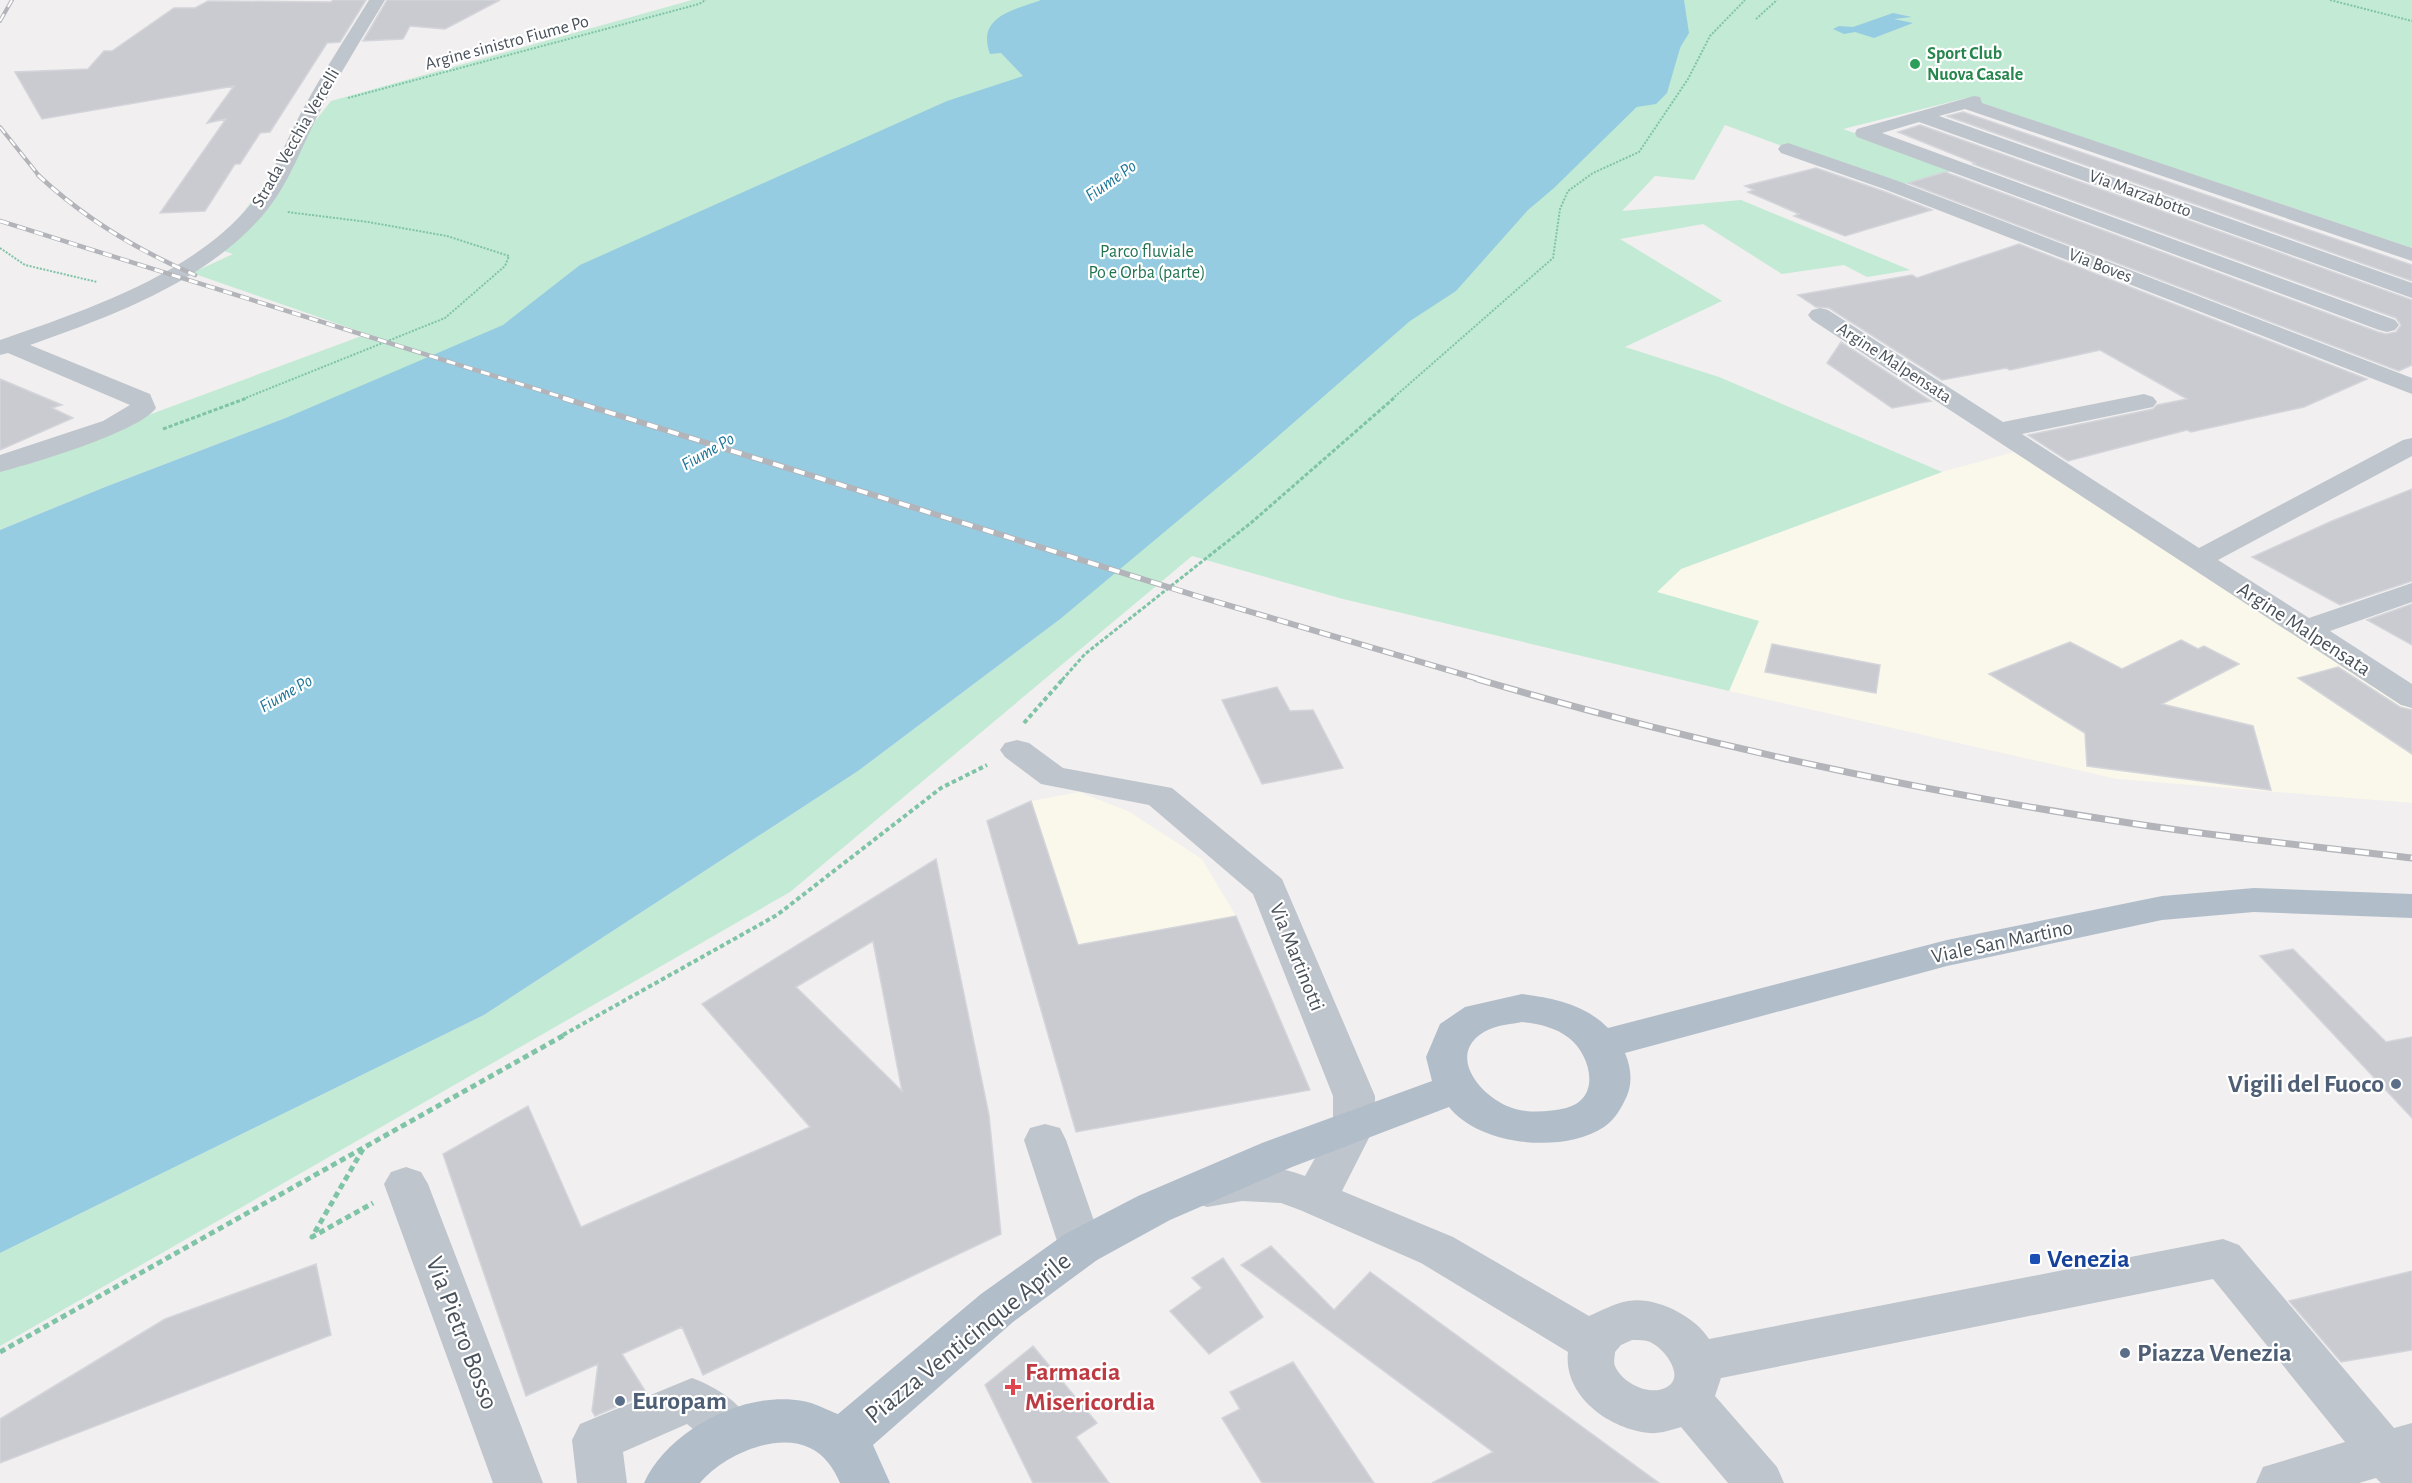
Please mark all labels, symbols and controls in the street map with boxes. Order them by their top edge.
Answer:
street label: Argine sinistro Fiume Po [423,12,591,74]
place label: Sport Club Nuova Casale [1927,45,2023,84]
marker: Sport Club Nuova Casale [1908,57,1922,71]
street label: Strada Vecchia Vercelli [249,65,343,211]
water label: Fiume Po [1082,157,1140,205]
street label: Via Marzabotto [2086,167,2194,221]
park label: Parco fluviale Po e Orba (parte) [1088,243,1206,282]
street label: Via Boves [2066,246,2134,286]
street label: Argine Malpensata [1834,319,1954,407]
water label: Fiume Po [678,430,738,474]
street label: Argine Malpensata [2234,578,2375,680]
water label: Fiume Po [256,672,316,716]
street label: Via Martinotti [1266,900,1328,1014]
street label: Viale San Martino [1929,917,2075,967]
place label: Vigili del Fuoco [2228,1071,2384,1097]
marker: Vigili del Fuoco [2389,1077,2403,1091]
place label: Venezia [2047,1246,2130,1272]
street label: Piazza Venticinque Aprile [860,1247,1076,1429]
marker: Venezia [2028,1252,2042,1266]
street label: Via Pietro Bosso [421,1253,503,1413]
place label: Piazza Venezia [2137,1340,2292,1366]
marker: Piazza Venezia [2118,1346,2132,1360]
place label: Farmacia Misericordia [1025,1359,1155,1415]
marker: Farmacia Misericordia [1006,1380,1020,1394]
place label: Europam [632,1388,727,1414]
marker: Europam [613,1394,627,1408]

